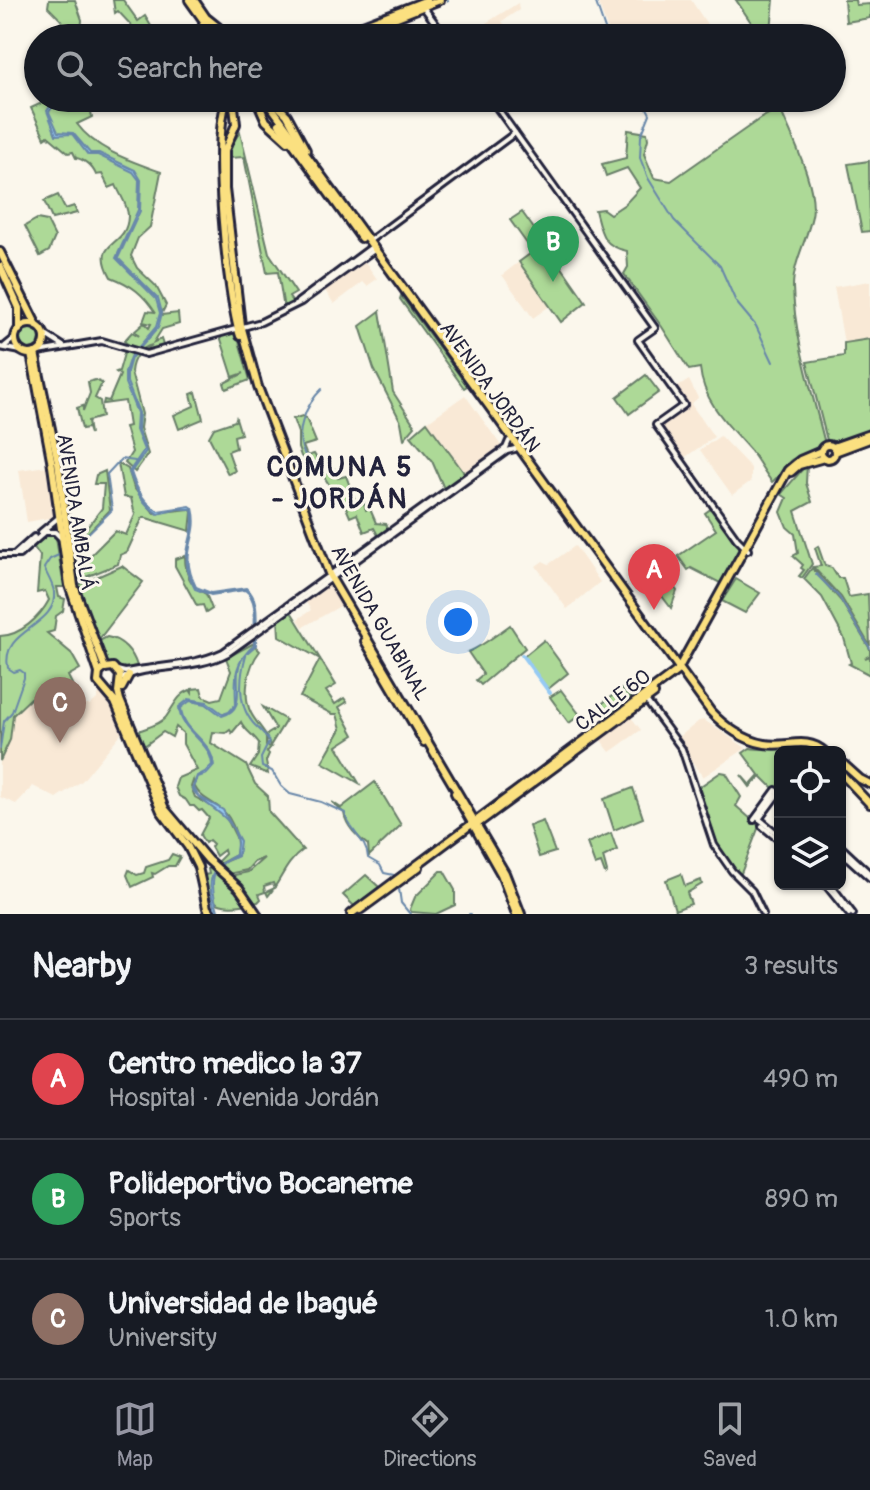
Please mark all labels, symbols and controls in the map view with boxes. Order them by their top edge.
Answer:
search box [24,24,846,112]
icon: search [52,46,96,90]
text: Search here [116,50,263,87]
pin: B [527,216,579,282]
street label: AVENIDA JORDÁN [434,317,546,457]
street label: AVENIDA AMBALÁ [51,432,101,592]
district label: COMUNA 5 - JORDÁN [267,450,414,517]
street label: AVENIDA GUABINAL [325,541,435,705]
pin: A [628,544,680,610]
your location [438,602,478,642]
street label: CALLE 60 [570,664,656,736]
pin: C [34,677,86,743]
map controls [774,746,846,890]
button: locate [774,746,846,818]
button: layers [774,818,846,890]
text: Nearby [32,945,131,988]
text: 3 results [744,950,838,982]
text: Centro medico la 37 [108,1045,362,1082]
text: A [50,1063,66,1095]
text: 490 m [763,1063,838,1095]
text: Hospital · Avenida Jordán [108,1082,379,1114]
text: Polideportivo Bocaneme [108,1165,413,1202]
text: B [51,1183,65,1215]
text: 890 m [765,1183,838,1215]
text: Sports [108,1202,181,1234]
text: Universidad de Ibagué [108,1285,378,1322]
text: C [50,1303,66,1335]
text: 1.0 km [765,1303,838,1335]
text: University [108,1322,217,1354]
tab: Map [113,1397,157,1473]
tab: Directions [383,1397,476,1473]
tab: Saved [702,1397,757,1473]

